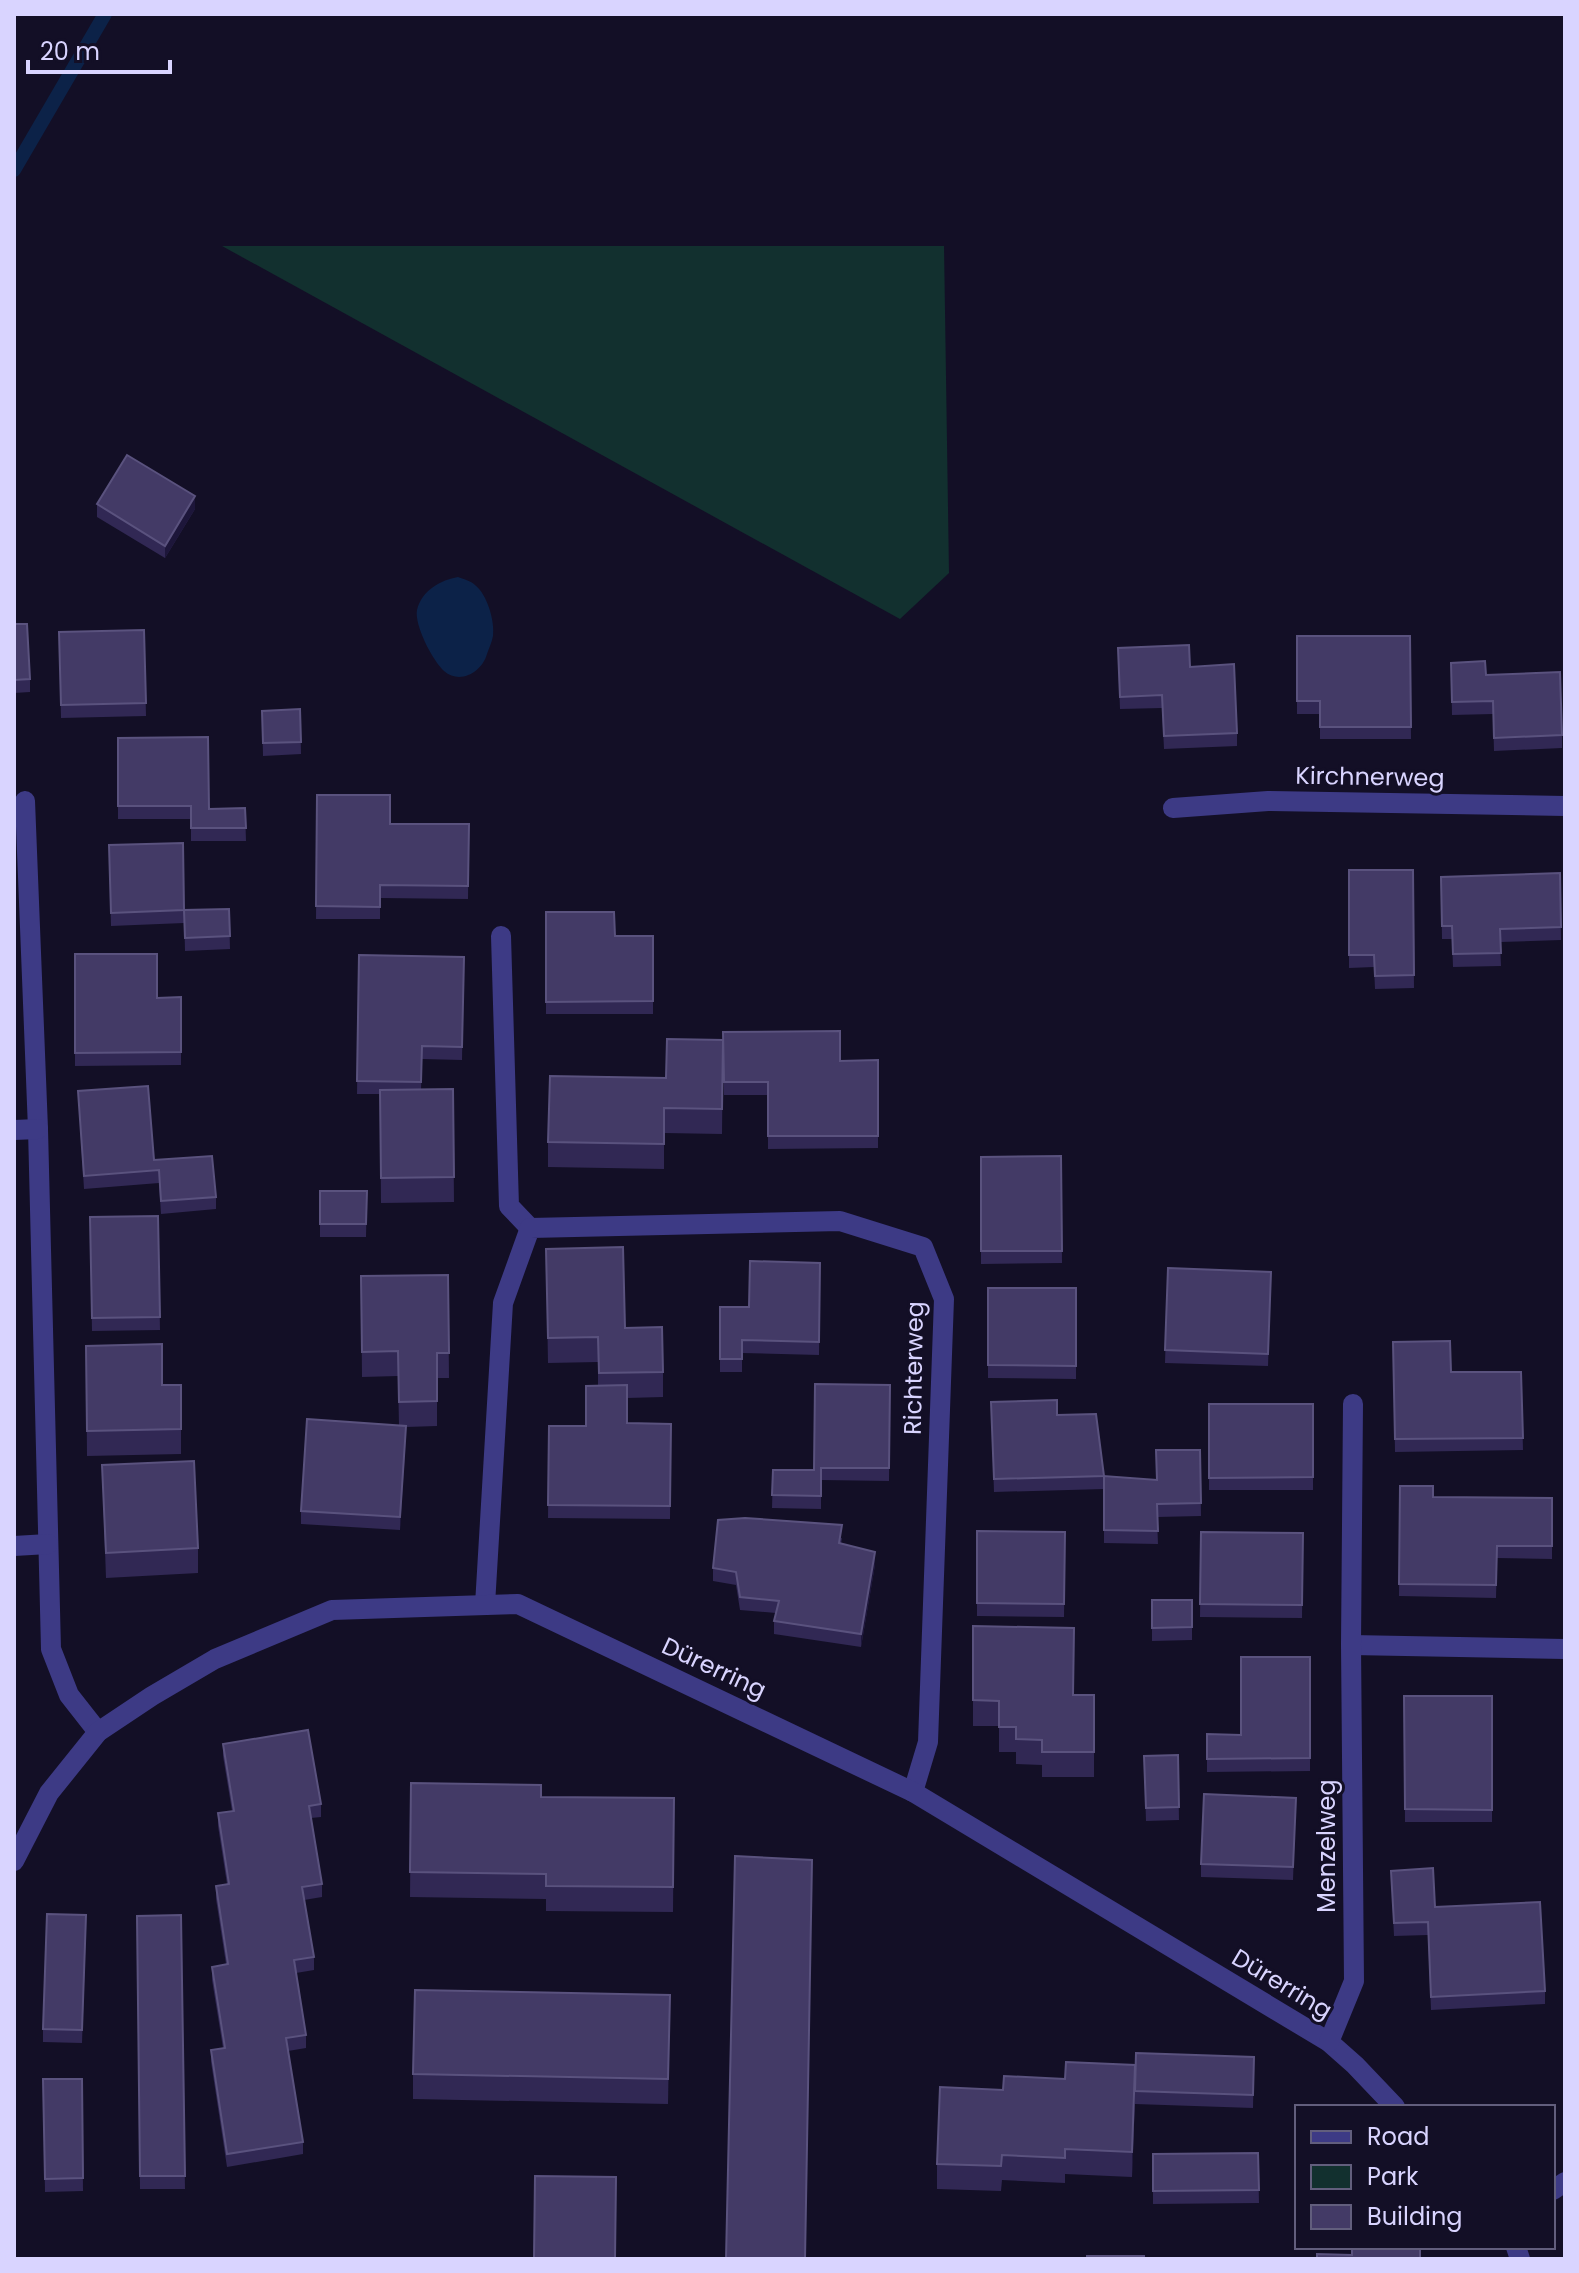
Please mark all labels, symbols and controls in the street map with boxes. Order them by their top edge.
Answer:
scale bar [28,24,170,74]
text: 20 m [40,35,100,68]
street label: Kirchnerweg [1295,759,1445,794]
street label: Richterweg [896,1301,931,1435]
street label: Dürerring [657,1629,772,1706]
street label: Menzelweg [1310,1779,1343,1913]
street label: Dürerring [1226,1941,1339,2026]
legend [1295,2105,1555,2249]
text: Road [1367,2120,1429,2153]
text: Park [1367,2160,1419,2193]
text: Building [1367,2200,1463,2233]

